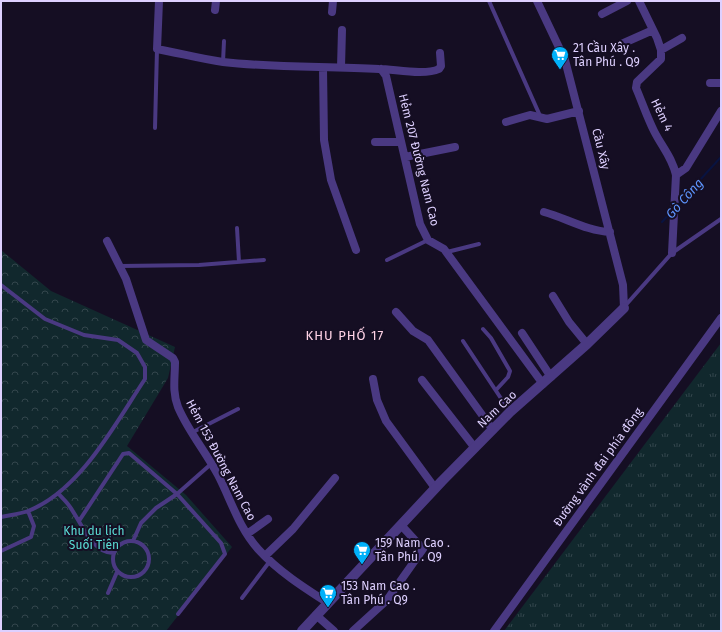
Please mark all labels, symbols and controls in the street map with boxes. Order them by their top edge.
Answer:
place label: 21 Cầu Xây . Tân Phú . Q9 [573,40,640,69]
supermarket icon: 21 Cầu Xây . Tân Phú . Q9 [550,45,570,70]
street label: Hẻm 207 Đường Nam Cao [396,92,442,228]
street label: Hẻm 4 [648,96,676,134]
street label: Cầu Xây [589,127,614,171]
water label: Gò Công [663,175,706,221]
district label: KHU PHỐ 17 [306,326,384,343]
street label: Nam Cao [475,387,519,431]
street label: Hẻm 153 Đường Nam Cao [183,397,259,523]
street label: Đường vành đai phía đông [550,404,646,529]
park label: Khu du lịch Suối Tiên [63,524,125,552]
place label: 159 Nam Cao . Tân Phú . Q9 [375,536,450,564]
supermarket icon: 159 Nam Cao . Tân Phú . Q9 [352,540,372,565]
place label: 153 Nam Cao . Tân Phú . Q9 [341,579,416,607]
supermarket icon: 153 Nam Cao . Tân Phú . Q9 [318,583,338,608]

